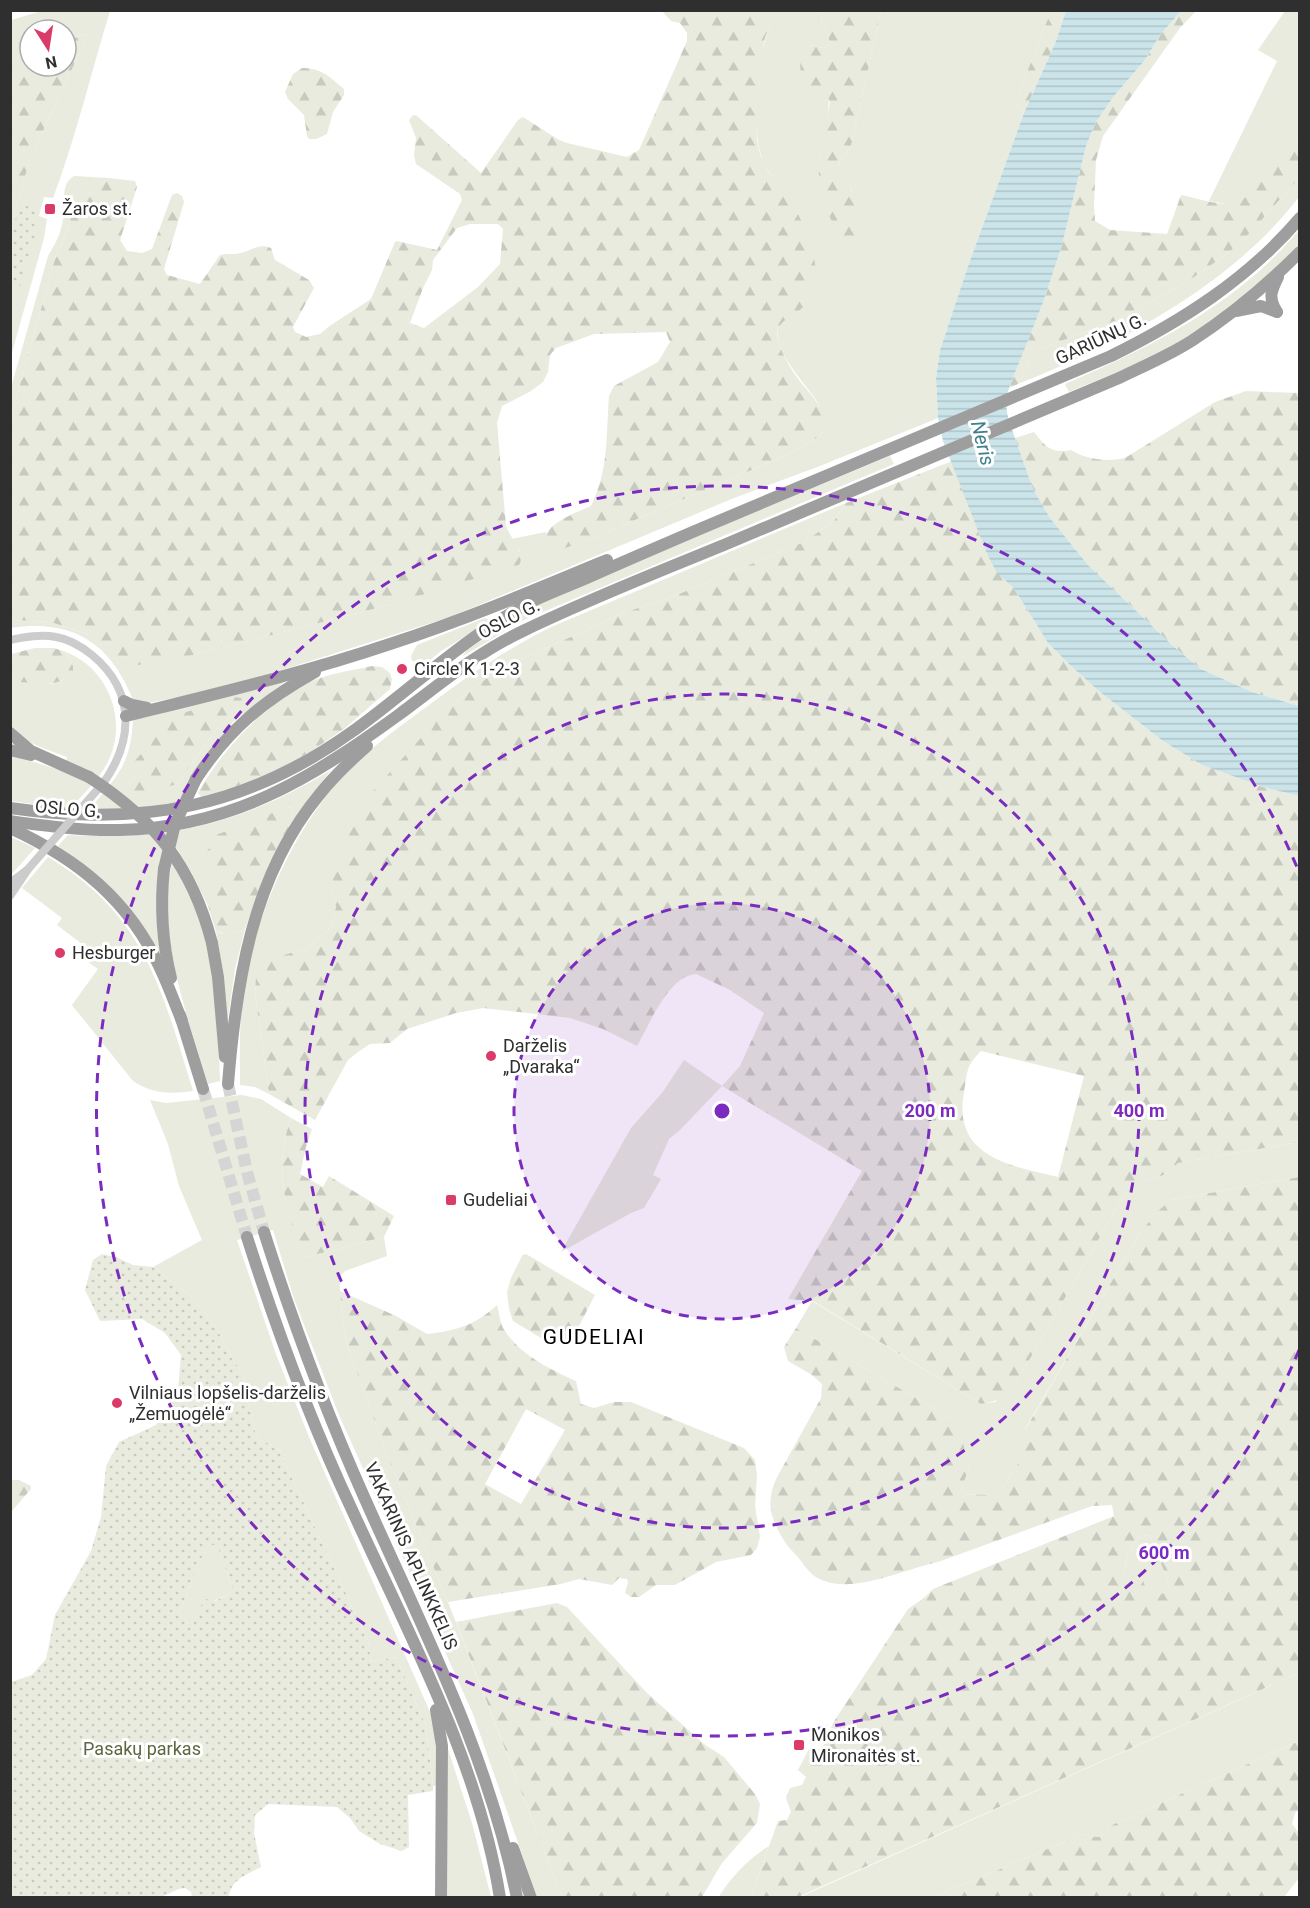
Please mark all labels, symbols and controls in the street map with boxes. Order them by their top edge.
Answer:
north arrow [18,18,78,78]
text: N [44,52,59,73]
place label: Žaros st. [62,198,132,219]
marker: Žaros st. [43,202,57,216]
street label: GARIŪNŲ G. [1052,308,1149,369]
water label: Neris [966,418,1000,468]
street label: OSLO G. [475,594,543,643]
place label: Circle K 1-2-3 [414,658,520,679]
marker: Circle K 1-2-3 [395,662,409,676]
street label: OSLO G. [34,795,102,822]
place label: Hesburger [72,942,155,963]
marker: Hesburger [53,946,67,960]
place label: Darželis „Dvaraka“ [503,1035,580,1077]
marker: Darželis „Dvaraka“ [484,1049,498,1063]
text: 200 m [904,1100,956,1121]
text: 400 m [1113,1100,1165,1121]
centre of rings [712,1101,732,1121]
place label: Gudeliai [463,1189,528,1210]
marker: Gudeliai [444,1193,458,1207]
district label: GUDELIAI [543,1325,645,1349]
place label: Vilniaus lopšelis-darželis „Žemuogėlė“ [129,1382,326,1424]
marker: Vilniaus lopšelis-darželis „Žemuogėlė“ [110,1396,124,1410]
street label: VAKARINIS APLINKKELIS [361,1459,462,1653]
text: 600 m [1138,1542,1190,1563]
place label: Monikos Mironaitės st. [811,1724,921,1766]
park label: Pasakų parkas [83,1738,201,1759]
marker: Monikos Mironaitės st. [792,1738,806,1752]

